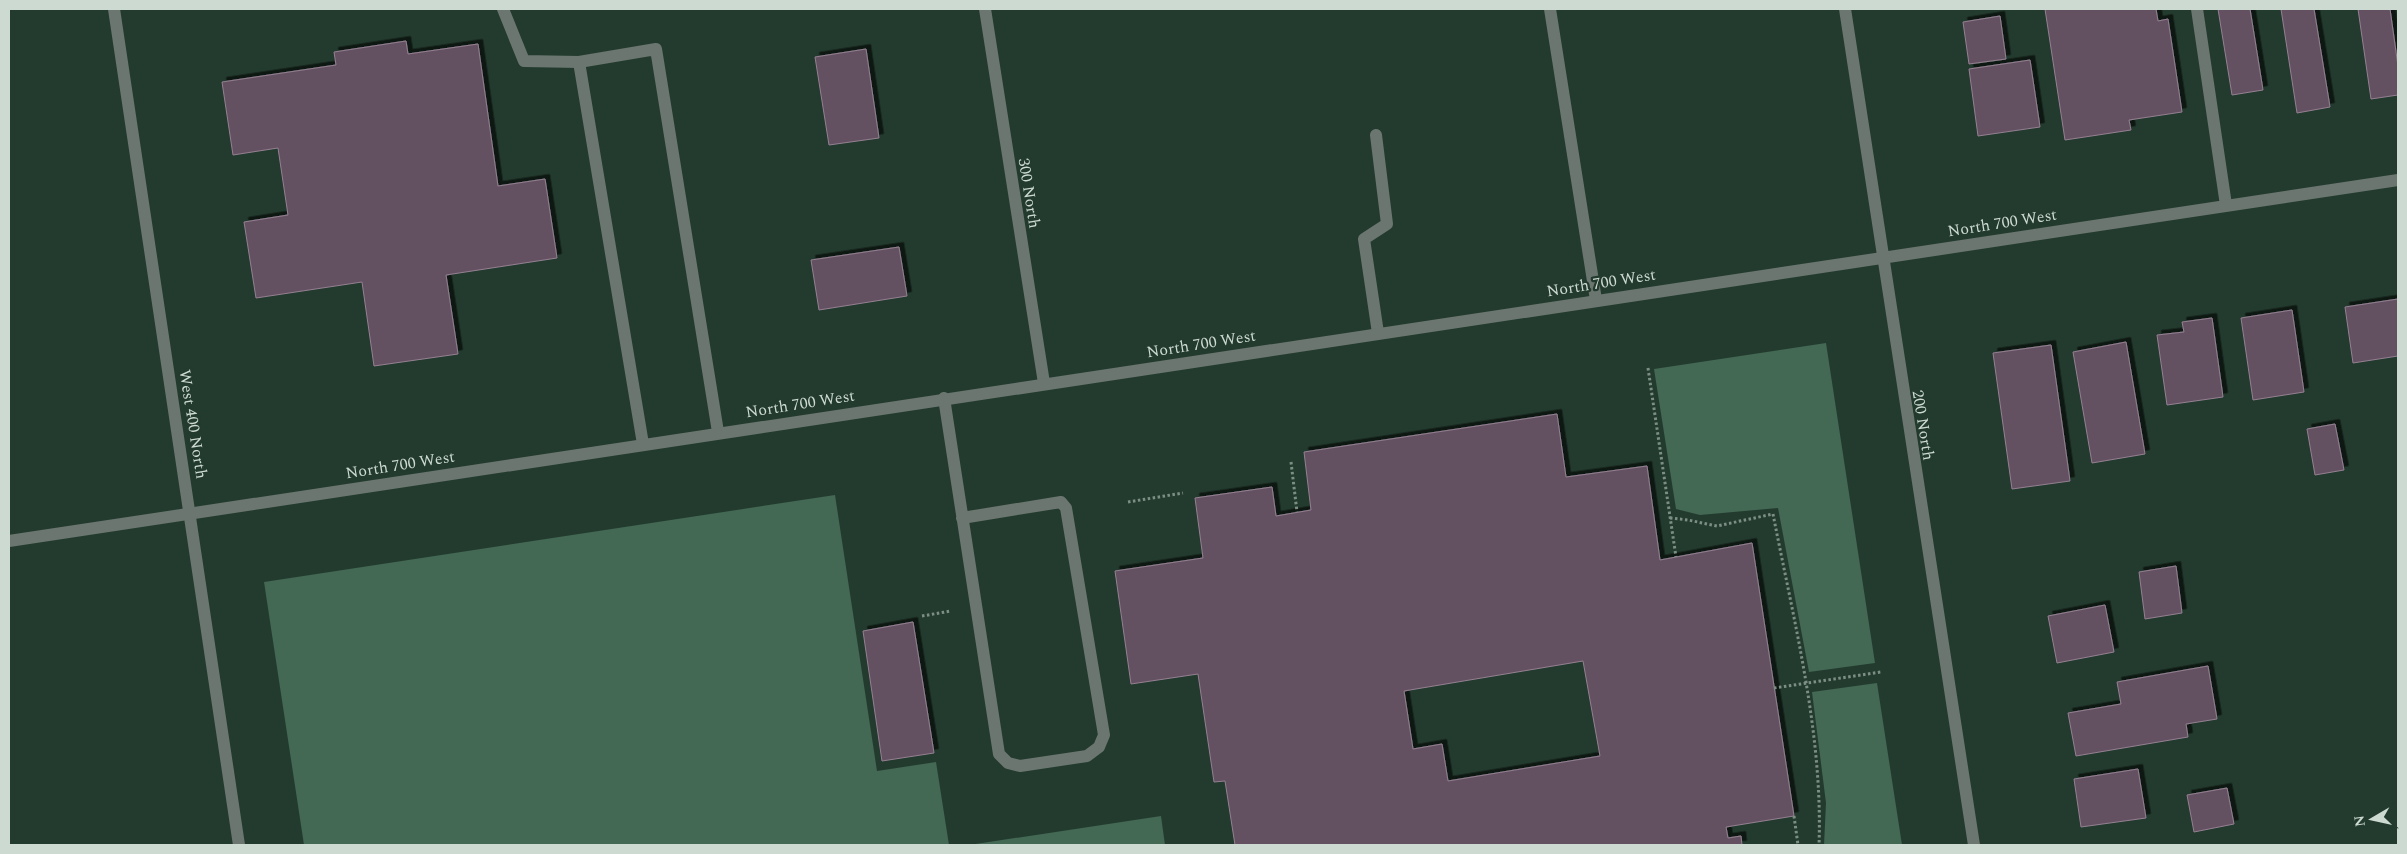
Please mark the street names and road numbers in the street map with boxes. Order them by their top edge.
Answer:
street label: 300 North [1012,156,1046,230]
street label: North 700 West [1946,202,2059,243]
street label: North 700 West [1545,262,1658,303]
street label: North 700 West [1145,323,1258,364]
street label: West 400 North [173,368,213,481]
street label: North 700 West [744,383,857,424]
street label: 200 North [1906,388,1940,462]
street label: North 700 West [344,444,457,485]

